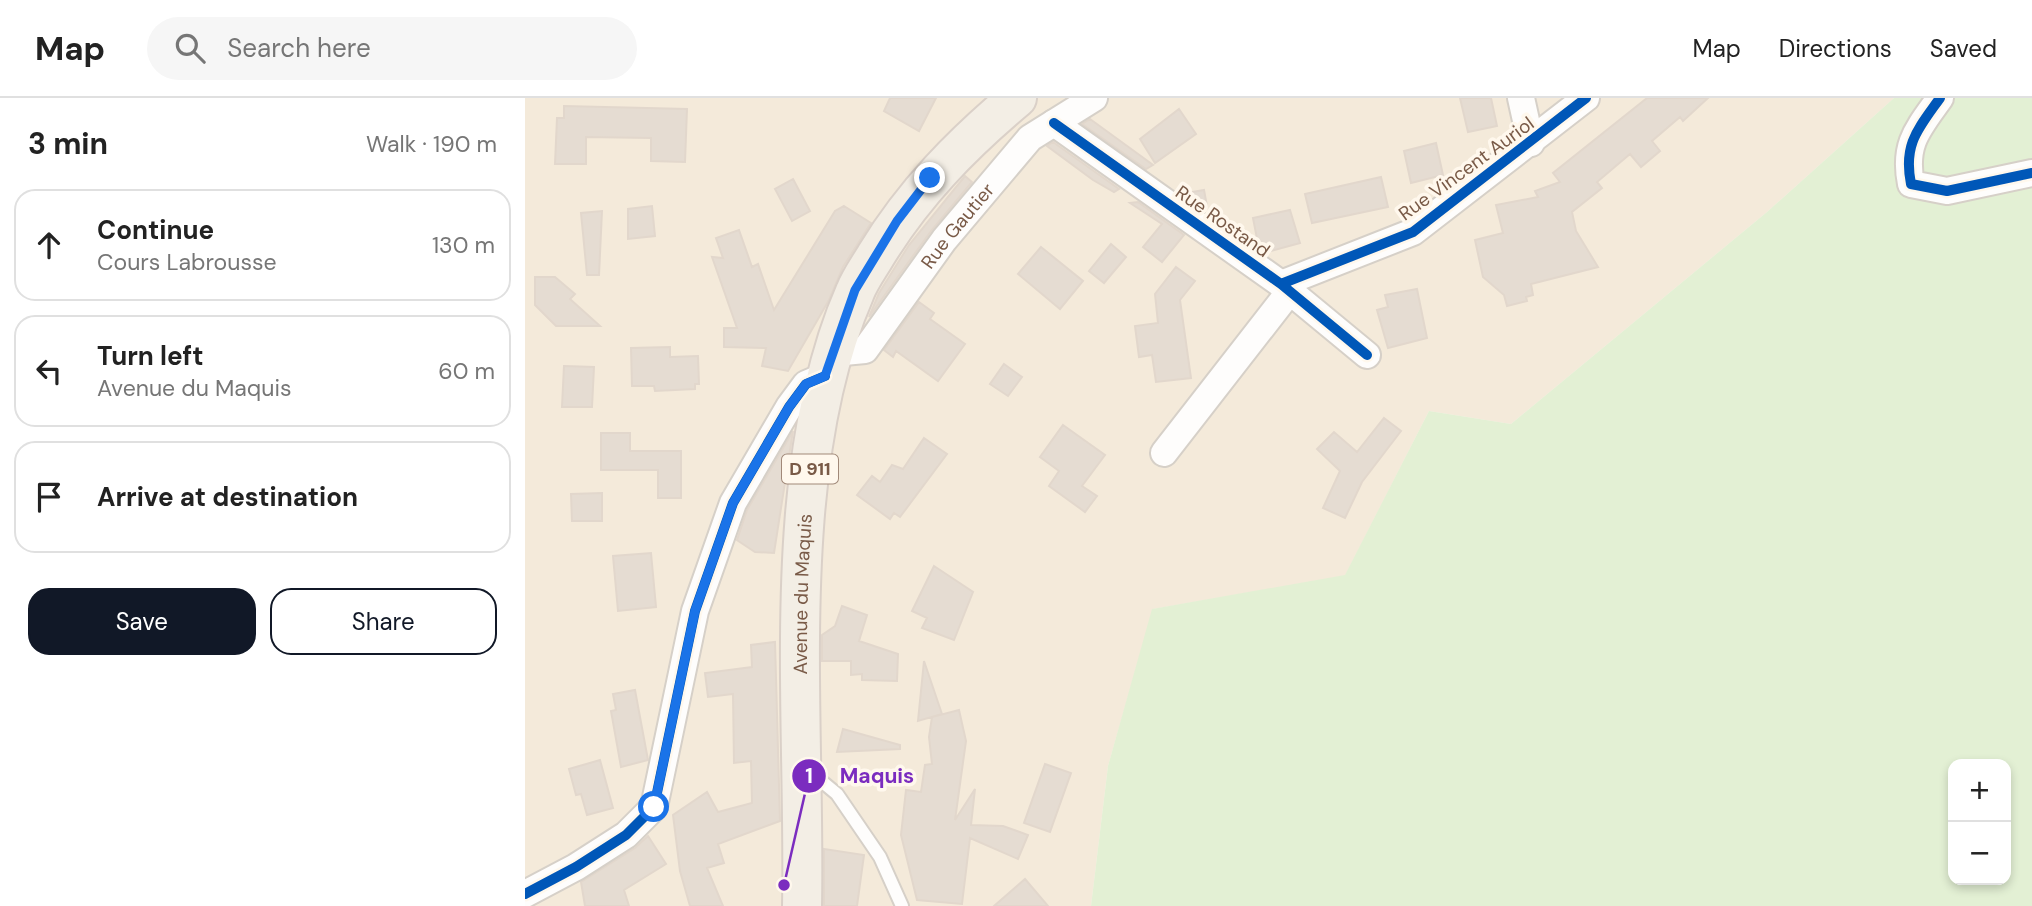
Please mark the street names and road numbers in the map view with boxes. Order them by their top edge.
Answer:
street label: Rue Vincent Auriol [1394,111,1539,226]
street label: Rue Gautier [915,178,1000,274]
street label: Rue Rostand [1171,180,1275,263]
road number: D 911 [782,454,838,484]
street label: Avenue du Maquis [788,513,818,674]

